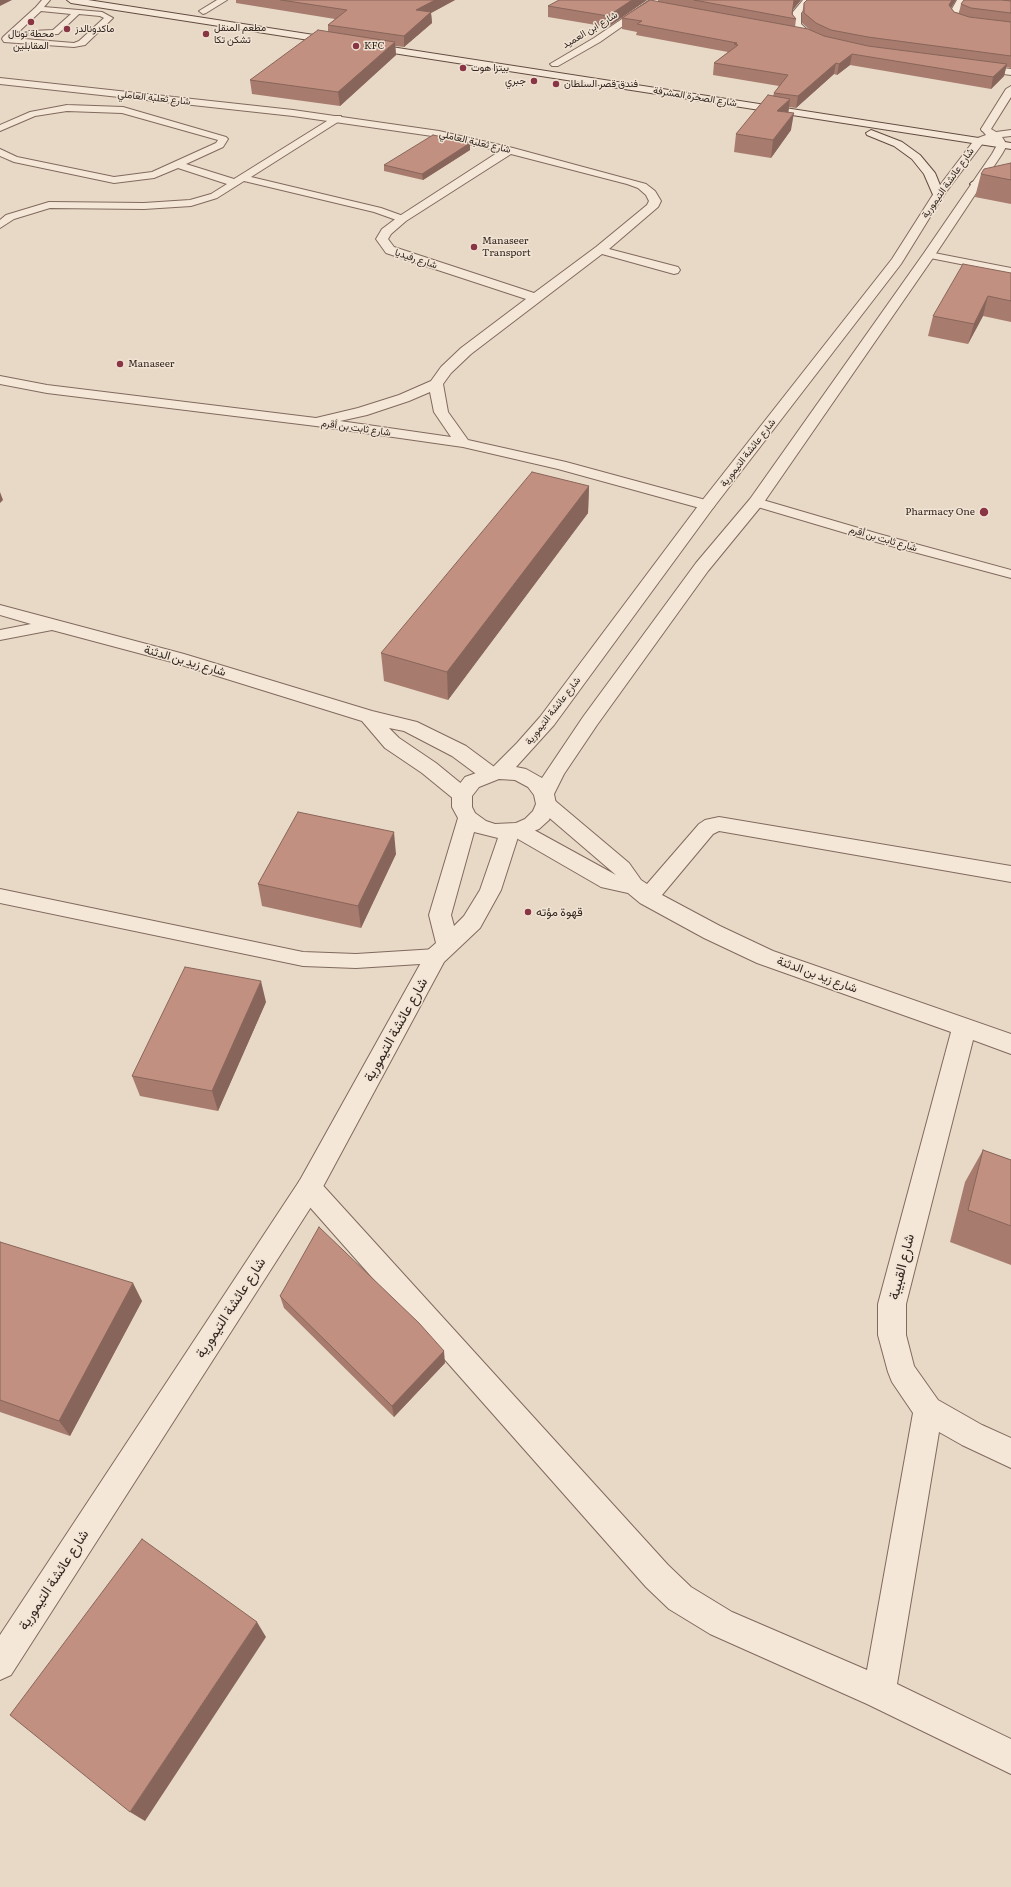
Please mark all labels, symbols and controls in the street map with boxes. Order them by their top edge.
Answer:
street label: شارع ابن العميد [560,9,620,51]
marker: محطة توتال المقابلين [26,17,36,27]
place label: مطعم المنقل تشكن تكا [214,22,266,46]
place label: ماكدونالدز [75,23,114,35]
marker: ماكدونالدز [62,24,72,34]
place label: محطة توتال المقابلين [8,28,54,52]
marker: مطعم المنقل تشكن تكا [201,29,211,39]
place label: KFC [364,40,385,52]
marker: KFC [351,41,361,51]
place label: بيتزا هوت [471,62,509,74]
marker: بيتزا هوت [458,63,468,73]
place label: جبري [505,75,526,87]
marker: جبري [529,76,539,86]
place label: فندق قصر السلطان [564,78,638,90]
marker: فندق قصر السلطان [551,79,561,89]
street label: شارع الصخرة المشرفة [652,84,738,110]
street label: شارع ثعلبة العاملي [117,88,191,108]
street label: شارع ثعلبة العاملي [438,128,512,156]
street label: شارع عائشة التيمورية [919,146,977,220]
place label: Manaseer Transport [482,235,531,258]
marker: Manaseer Transport [469,242,479,252]
street label: شارع رفيديا [393,246,439,272]
place label: Manaseer [128,358,175,370]
marker: Manaseer [115,359,125,369]
street label: شارع ثابت بن أقرم [320,417,392,439]
street label: شارع عائشة التيمورية [718,417,778,489]
place label: Pharmacy One [905,506,975,518]
marker: Pharmacy One [978,506,990,518]
street label: شارع ثابت بن أقرم [848,524,918,554]
street label: شارع زيد بن الدثنة [142,642,228,680]
street label: شارع عائشة التيمورية [523,675,583,747]
place label: قهوة مؤته [536,905,583,919]
marker: قهوة مؤته [523,907,533,917]
street label: شارع زيد بن الدثنة [775,954,859,996]
street label: شارع عائشة التيمورية [361,975,431,1085]
street label: شارع القبيبة [886,1232,918,1302]
street label: شارع عائشة التيمورية [192,1255,270,1361]
street label: شارع عائشة التيمورية [15,1527,93,1633]

